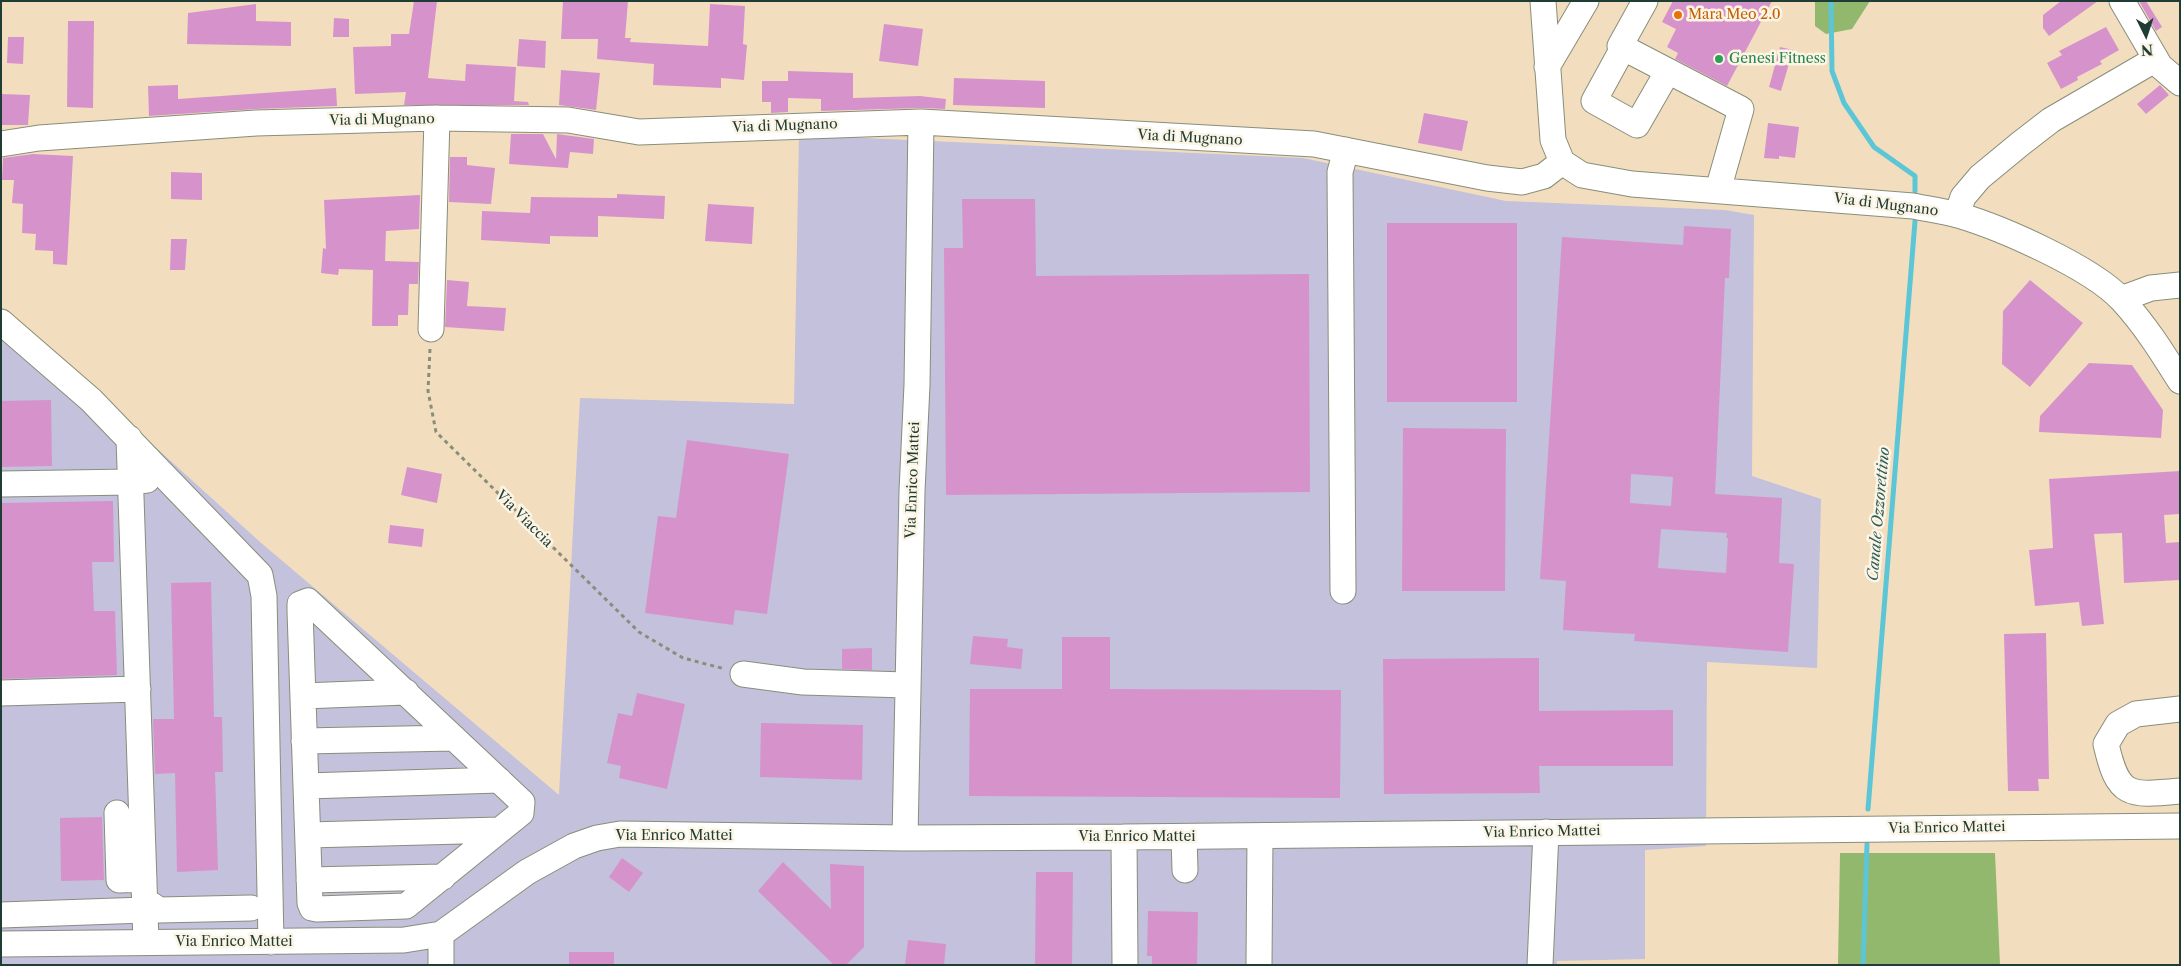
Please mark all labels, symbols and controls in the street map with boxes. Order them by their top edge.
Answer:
place label: Mara Meo 2.0 [1688,7,1781,23]
marker: Mara Meo 2.0 [1672,9,1684,21]
north arrow [2121,10,2171,60]
text: N [2140,41,2154,59]
place label: Genesi Fitness [1729,51,1826,67]
marker: Genesi Fitness [1713,53,1725,65]
street label: Via di Mugnano [329,111,435,129]
street label: Via di Mugnano [732,116,838,136]
street label: Via di Mugnano [1137,127,1243,149]
street label: Via di Mugnano [1833,190,1939,220]
street label: Via Enrico Mattei [903,421,923,539]
water label: Canale Ozzorettino [1864,446,1894,582]
street label: Via Viaccia [492,487,556,551]
street label: Via Enrico Mattei [1888,819,2006,837]
street label: Via Enrico Mattei [1483,823,1601,841]
street label: Via Enrico Mattei [615,828,733,844]
street label: Via Enrico Mattei [1078,829,1196,845]
street label: Via Enrico Mattei [175,934,293,950]

